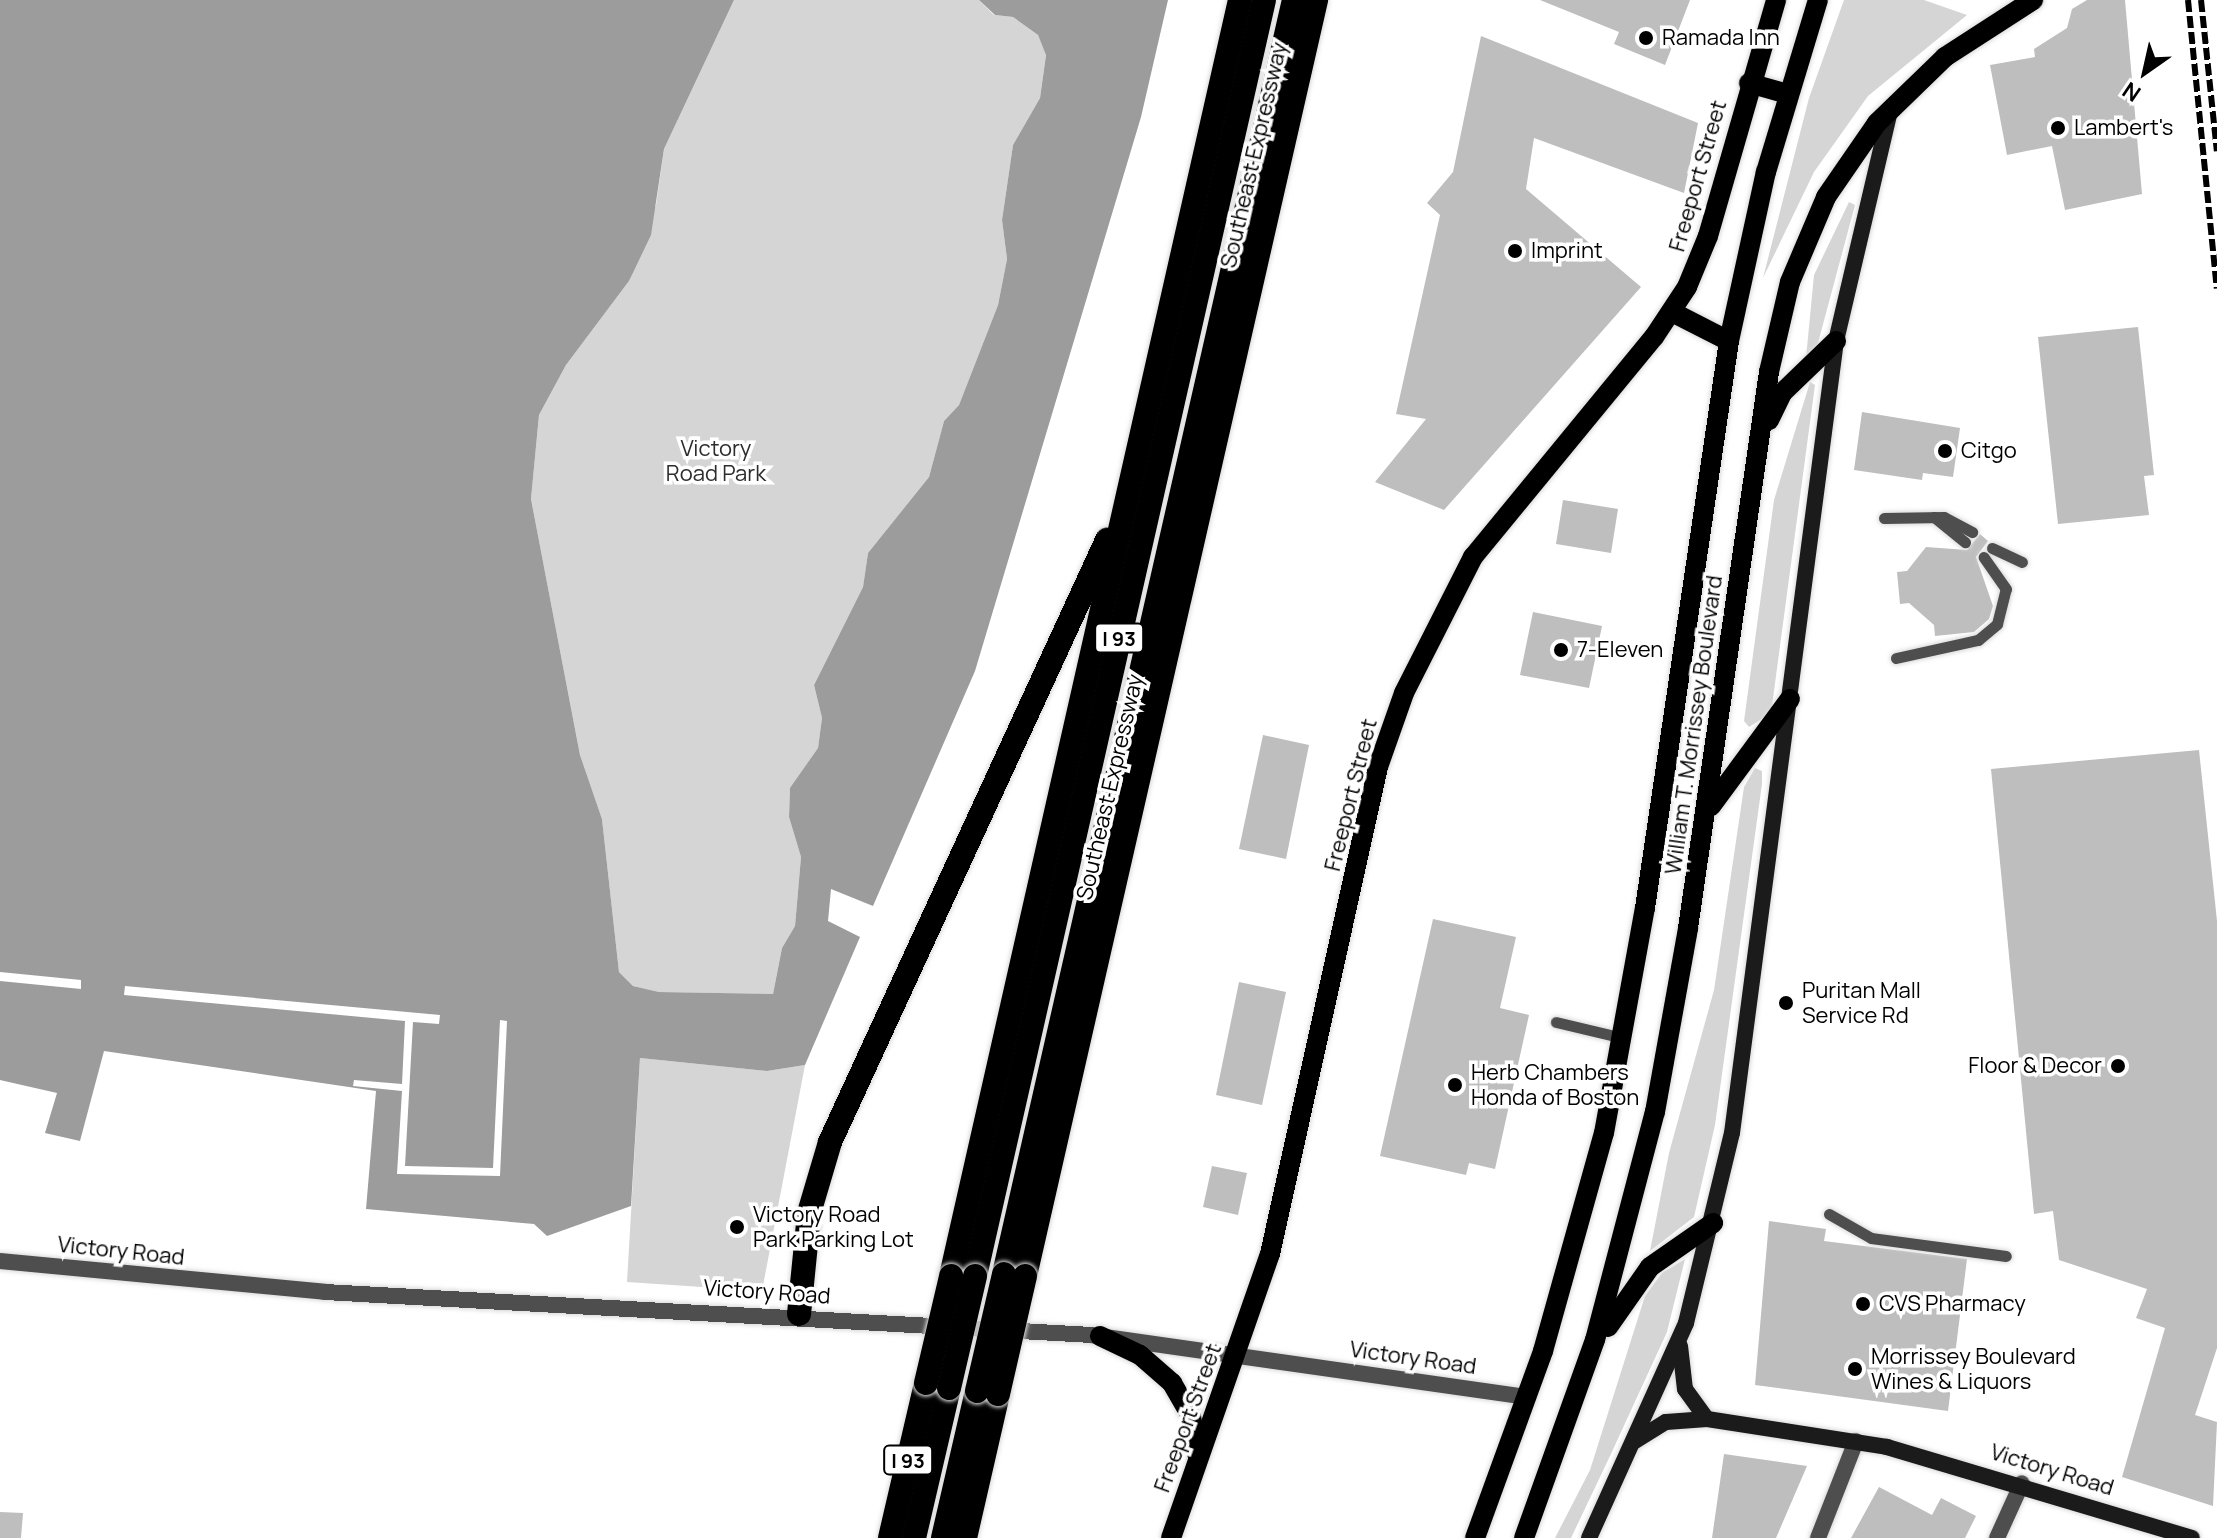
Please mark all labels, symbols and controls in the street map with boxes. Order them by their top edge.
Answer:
place label: Ramada Inn [1662,25,1780,51]
marker: Ramada Inn [1637,29,1655,47]
north arrow [2105,32,2185,112]
street label: Southeast Expressway [1215,40,1293,270]
text: N [2117,75,2147,109]
street label: Freeport Street [1664,97,1732,255]
place label: Lambert's [2074,115,2173,141]
marker: Lambert's [2049,119,2067,137]
place label: Imprint [1531,238,1603,264]
marker: Imprint [1506,242,1524,260]
park label: Victory Road Park [666,435,766,486]
place label: Citgo [1961,438,2017,464]
marker: Citgo [1936,442,1954,460]
street label: William T. Morrissey Boulevard [1660,574,1728,876]
road number: I 93 [1093,622,1145,654]
place label: 7-Eleven [1577,637,1663,663]
marker: 7-Eleven [1552,641,1570,659]
street label: Southeast Expressway [1071,672,1149,902]
street label: Freeport Street [1319,716,1383,874]
place label: Puritan Mall Service Rd [1802,977,1921,1028]
marker: Puritan Mall Service Rd [1777,994,1795,1012]
place label: Floor & Decor [1968,1053,2102,1079]
marker: Floor & Decor [2109,1057,2127,1075]
place label: Herb Chambers Honda of Boston [1471,1059,1639,1110]
marker: Herb Chambers Honda of Boston [1446,1076,1464,1094]
place label: Victory Road Park Parking Lot [753,1201,914,1252]
marker: Victory Road Park Parking Lot [728,1218,746,1236]
street label: Victory Road [56,1231,186,1271]
street label: Victory Road [703,1274,831,1310]
place label: CVS Pharmacy [1879,1291,2026,1317]
marker: CVS Pharmacy [1854,1295,1872,1313]
street label: Victory Road [1348,1336,1478,1380]
street label: Freeport Street [1149,1340,1227,1496]
place label: Morrissey Boulevard Wines & Liquors [1871,1343,2076,1394]
marker: Morrissey Boulevard Wines & Liquors [1846,1360,1864,1378]
street label: Victory Road [1987,1439,2117,1501]
road number: I 93 [882,1444,934,1476]

